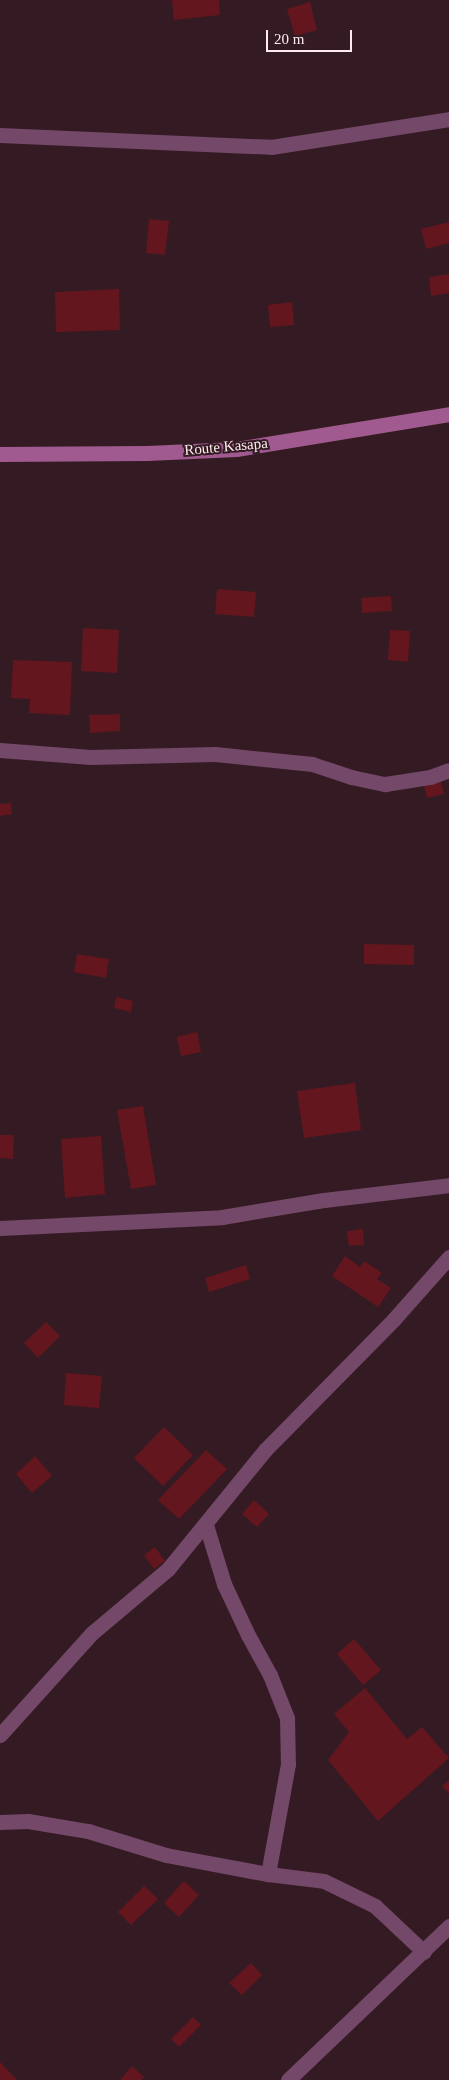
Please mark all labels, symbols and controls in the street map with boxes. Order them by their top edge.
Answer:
scale bar [269,20,355,52]
text: 20 m [274,31,304,47]
street label: Route Kasapa [184,434,268,460]

